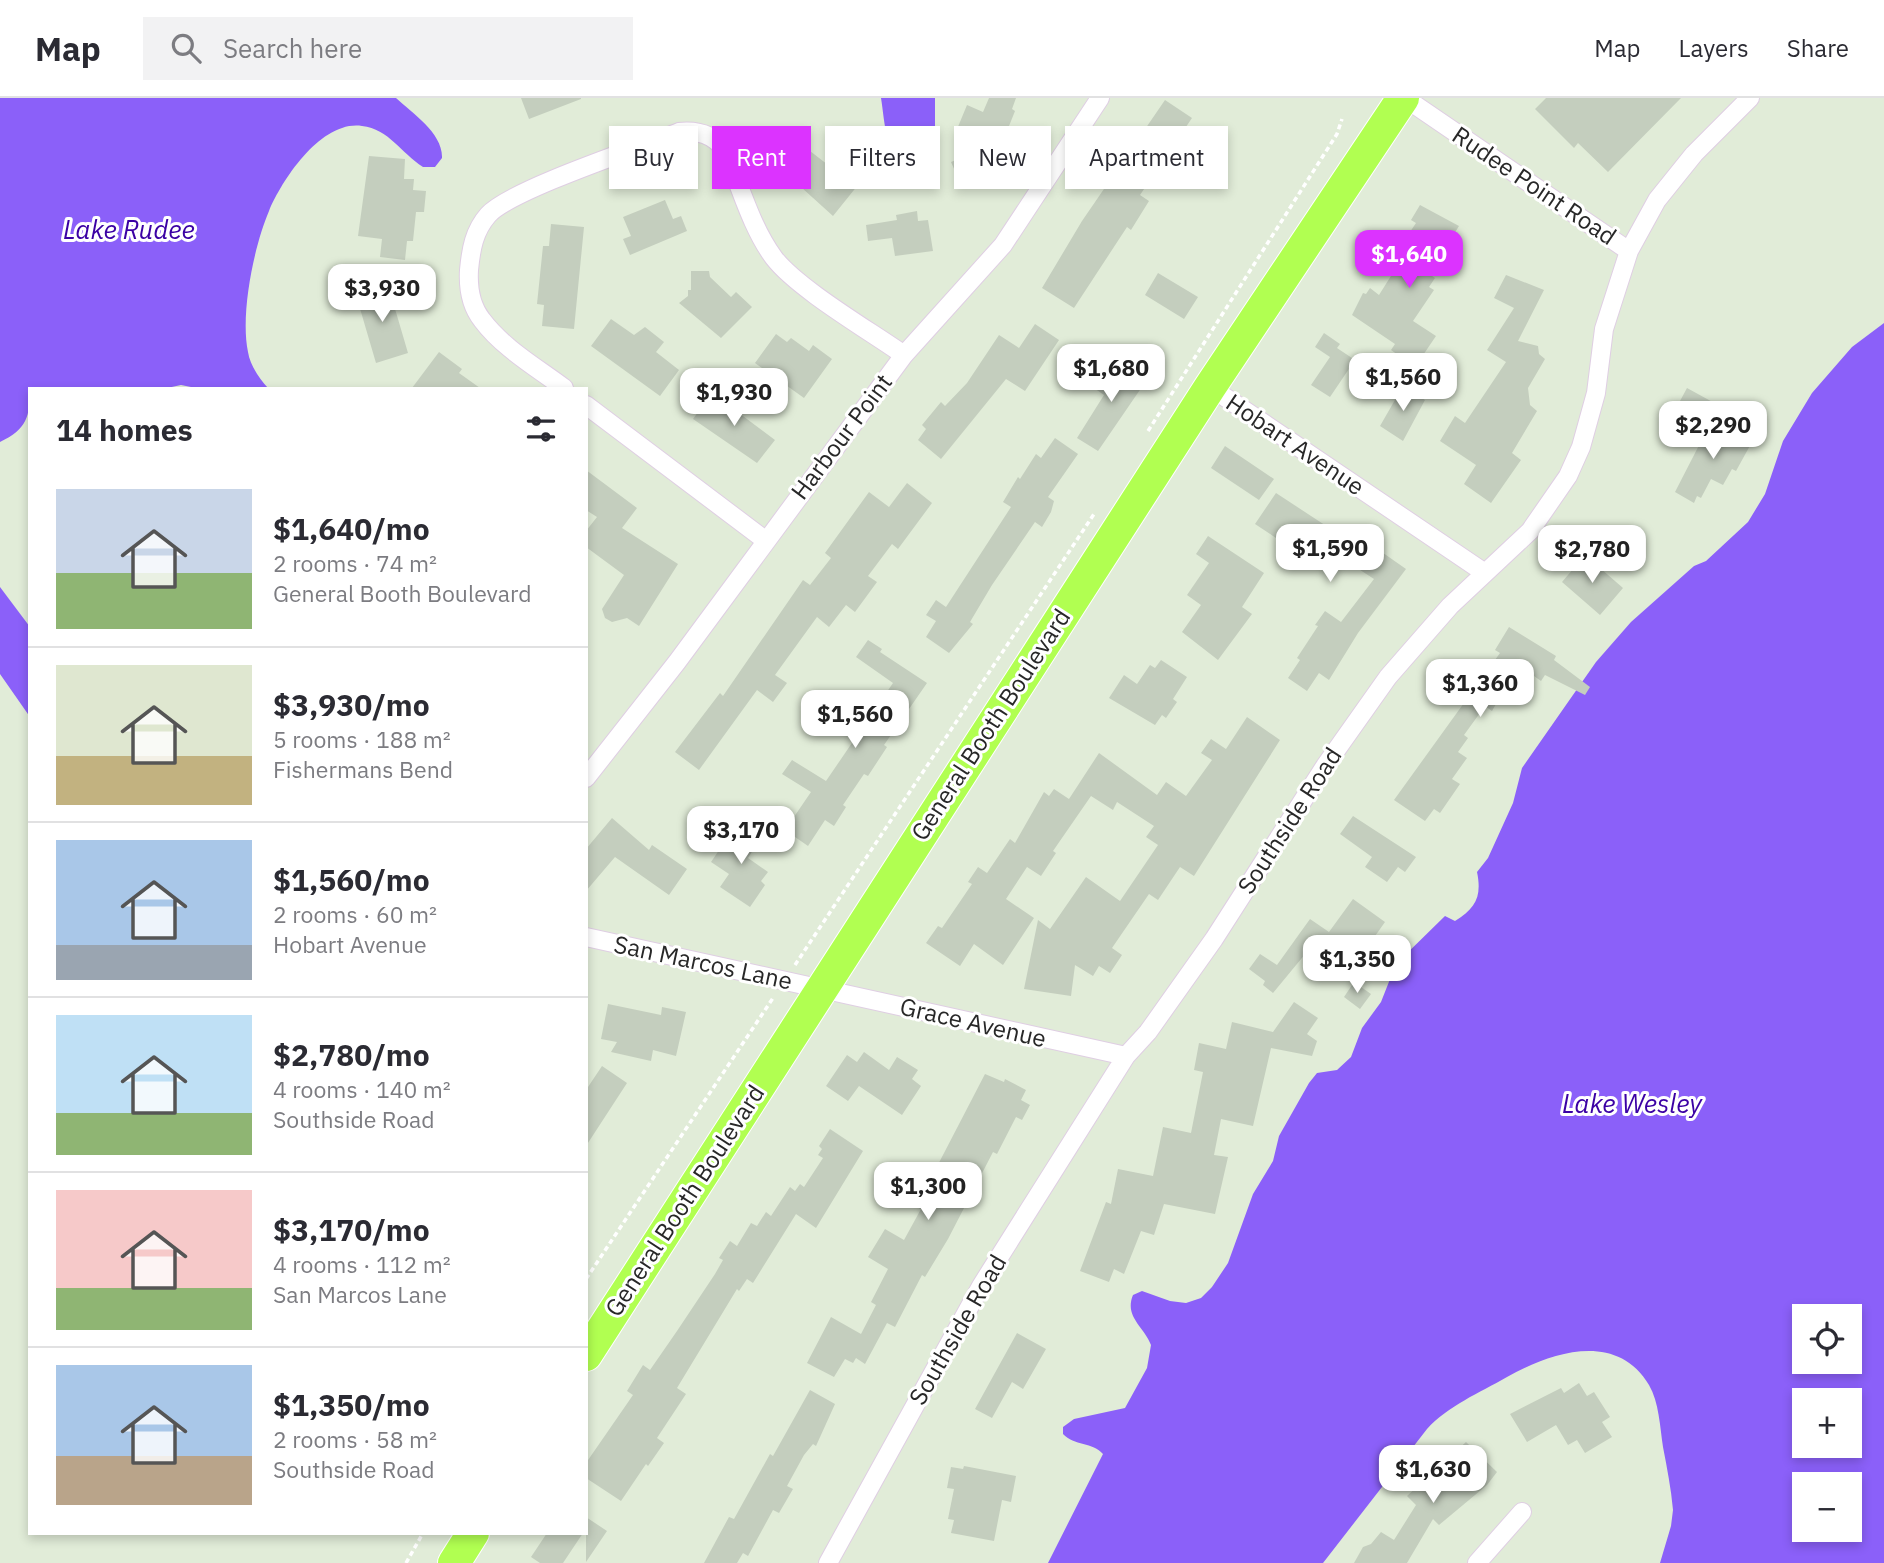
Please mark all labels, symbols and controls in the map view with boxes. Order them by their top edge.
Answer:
search box [143,17,633,80]
text: Map [35,27,101,70]
icon: search [167,29,205,67]
text: Search here [223,31,362,65]
text: Map [1594,32,1641,64]
text: Layers [1679,32,1749,64]
text: Share [1787,32,1849,64]
street label: Rudee Point Road [1446,118,1623,252]
chip: Buy [609,126,698,189]
chip: Rent [712,126,811,189]
chip: Filters [825,126,940,189]
chip: New [954,126,1051,189]
chip: Apartment [1065,126,1228,189]
water label: Lake Rudee [63,212,195,246]
pin: $1,640 [1352,230,1466,290]
text: $1,640 [1371,238,1447,268]
pin: $3,930 [325,264,439,324]
text: $3,930 [344,272,420,302]
pin: $1,680 [1054,344,1168,404]
text: $1,680 [1073,352,1149,382]
pin: $1,560 [1346,354,1460,413]
text: $1,560 [1365,361,1441,391]
street label: Harbour Point [783,367,899,506]
pin: $1,930 [677,368,791,428]
text: $1,930 [696,376,772,406]
street label: Hobart Avenue [1220,386,1371,502]
pin: $2,290 [1656,402,1770,461]
text: $2,290 [1675,409,1751,439]
text: 14 homes [56,410,193,449]
icon: filters [522,410,560,448]
text: $1,640/mo [273,509,430,548]
icon: home [112,517,196,601]
pin: $1,590 [1273,524,1387,584]
pin: $2,780 [1535,526,1649,585]
text: $1,590 [1292,532,1368,562]
text: $2,780 [1554,533,1630,563]
text: 2 rooms · 74 m² [273,548,437,578]
text: General Booth Boulevard [273,578,532,608]
street label: General Booth Boulevard [903,603,1077,846]
pin: $1,360 [1423,660,1537,719]
text: $1,360 [1442,667,1518,697]
text: $3,930/mo [273,685,430,724]
pin: $1,560 [798,690,912,750]
icon: home [112,693,196,777]
text: $1,560 [817,698,893,728]
text: 5 rooms · 188 m² [273,724,451,754]
street label: Southside Road [1230,741,1349,900]
text: Fishermans Bend [273,754,453,784]
pin: $3,170 [684,806,798,866]
text: $3,170 [703,814,779,844]
text: $1,560/mo [273,860,430,899]
icon: home [112,868,196,952]
text: 2 rooms · 60 m² [273,899,437,929]
street label: San Marcos Lane [611,928,795,997]
text: Hobart Avenue [273,929,427,959]
pin: $1,350 [1300,936,1414,995]
text: $1,350 [1319,943,1395,973]
street label: Grace Avenue [897,990,1049,1054]
text: $2,780/mo [273,1035,430,1074]
icon: home [112,1043,196,1127]
text: 4 rooms · 140 m² [273,1074,451,1104]
street label: General Booth Boulevard [597,1079,771,1322]
water label: Lake Wesley [1562,1086,1703,1120]
text: Southside Road [273,1104,435,1134]
pin: $1,300 [871,1162,985,1222]
text: $1,300 [890,1170,966,1200]
text: $3,170/mo [273,1210,430,1249]
icon: home [112,1218,196,1302]
street label: Southside Road [901,1248,1013,1411]
text: 4 rooms · 112 m² [273,1249,451,1279]
text: San Marcos Lane [273,1279,447,1309]
map controls [1792,1304,1862,1542]
button: locate [1792,1304,1862,1374]
text: $1,350/mo [273,1385,430,1424]
button: + [1792,1388,1862,1458]
icon: home [112,1393,196,1477]
text: 2 rooms · 58 m² [273,1424,437,1454]
pin: $1,630 [1376,1446,1490,1505]
text: $1,630 [1395,1453,1471,1483]
text: Southside Road [273,1454,435,1484]
button: − [1792,1472,1862,1542]

